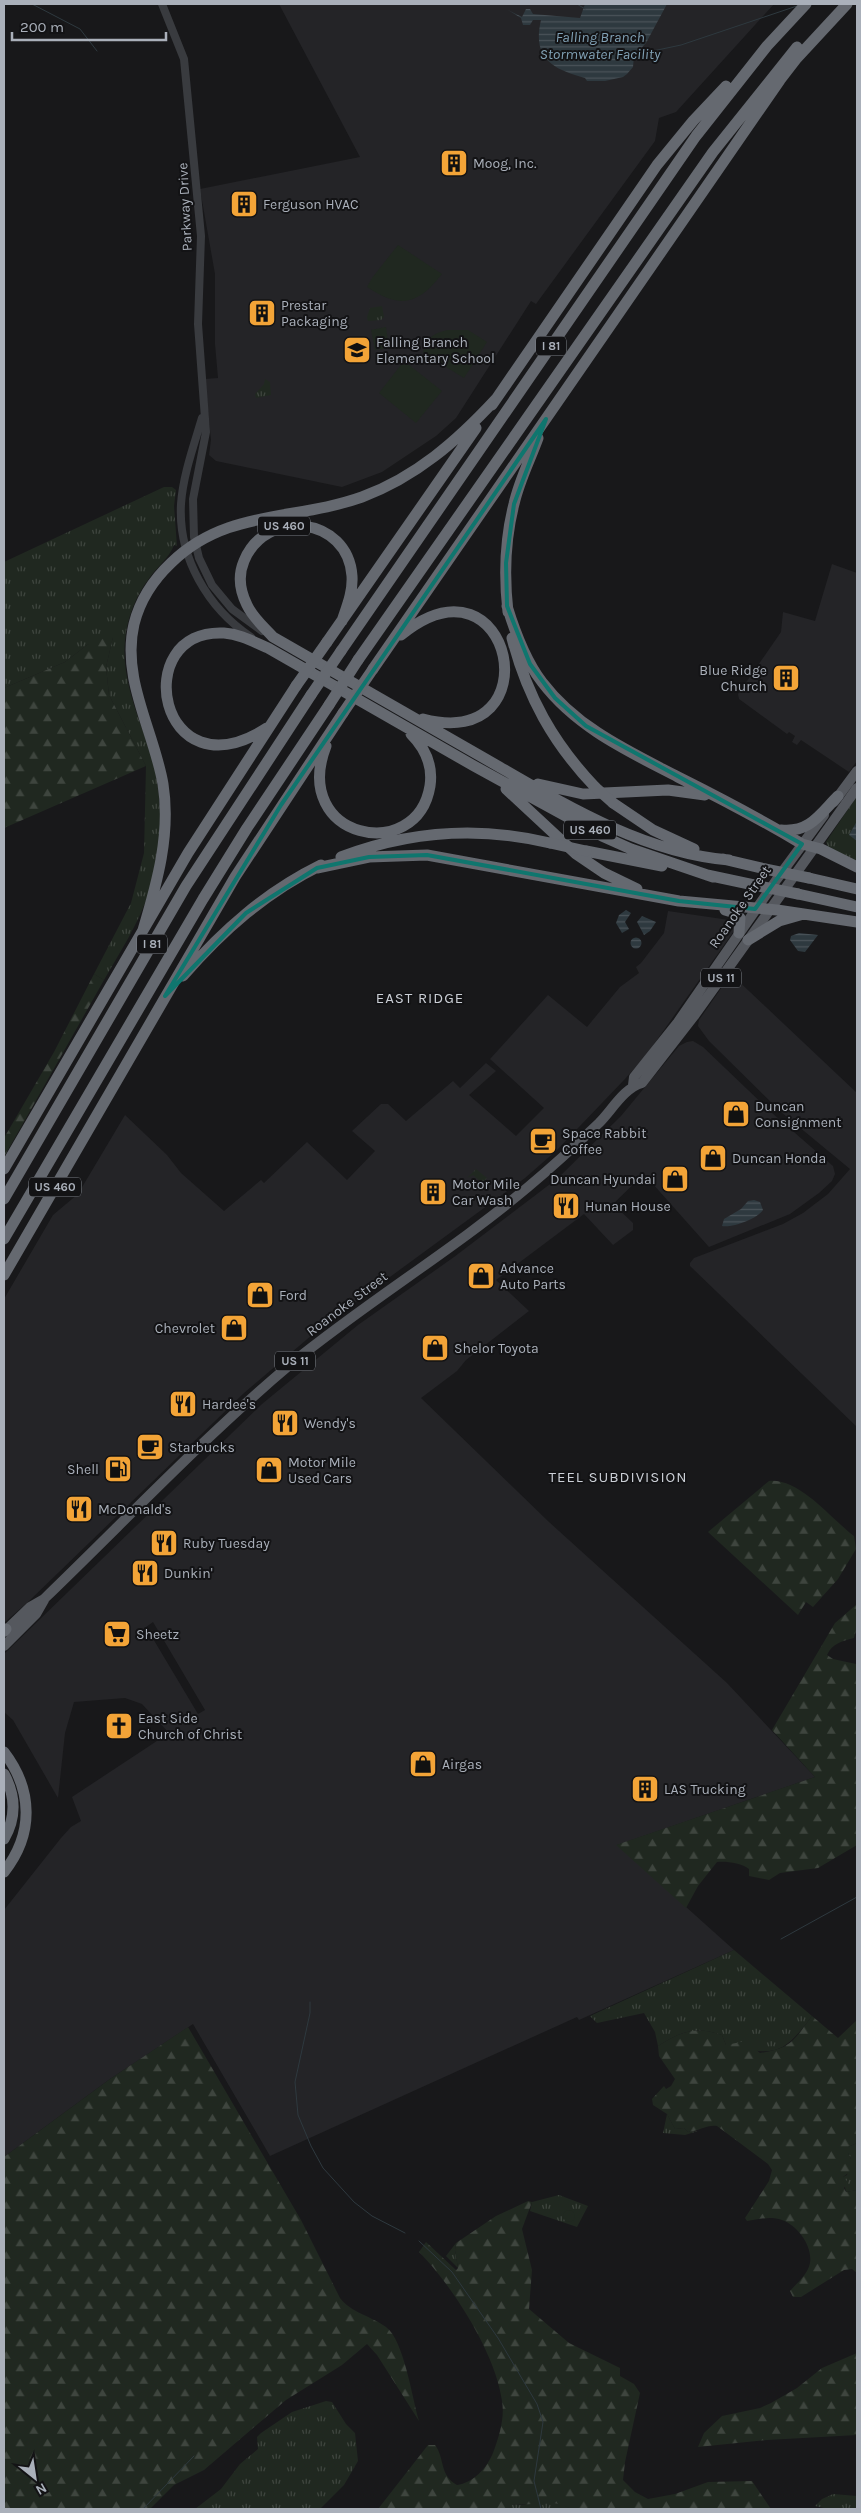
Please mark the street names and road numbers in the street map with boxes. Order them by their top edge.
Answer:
street label: Parkway Drive [174,162,196,252]
road number: I 81 [536,336,566,356]
road number: US 460 [258,516,310,536]
road number: US 460 [564,820,616,840]
street label: Roanoke Street [705,862,775,952]
road number: I 81 [137,934,167,954]
road number: US 11 [701,968,741,988]
road number: US 460 [29,1178,81,1196]
street label: Roanoke Street [303,1268,391,1340]
road number: US 11 [275,1352,315,1370]

